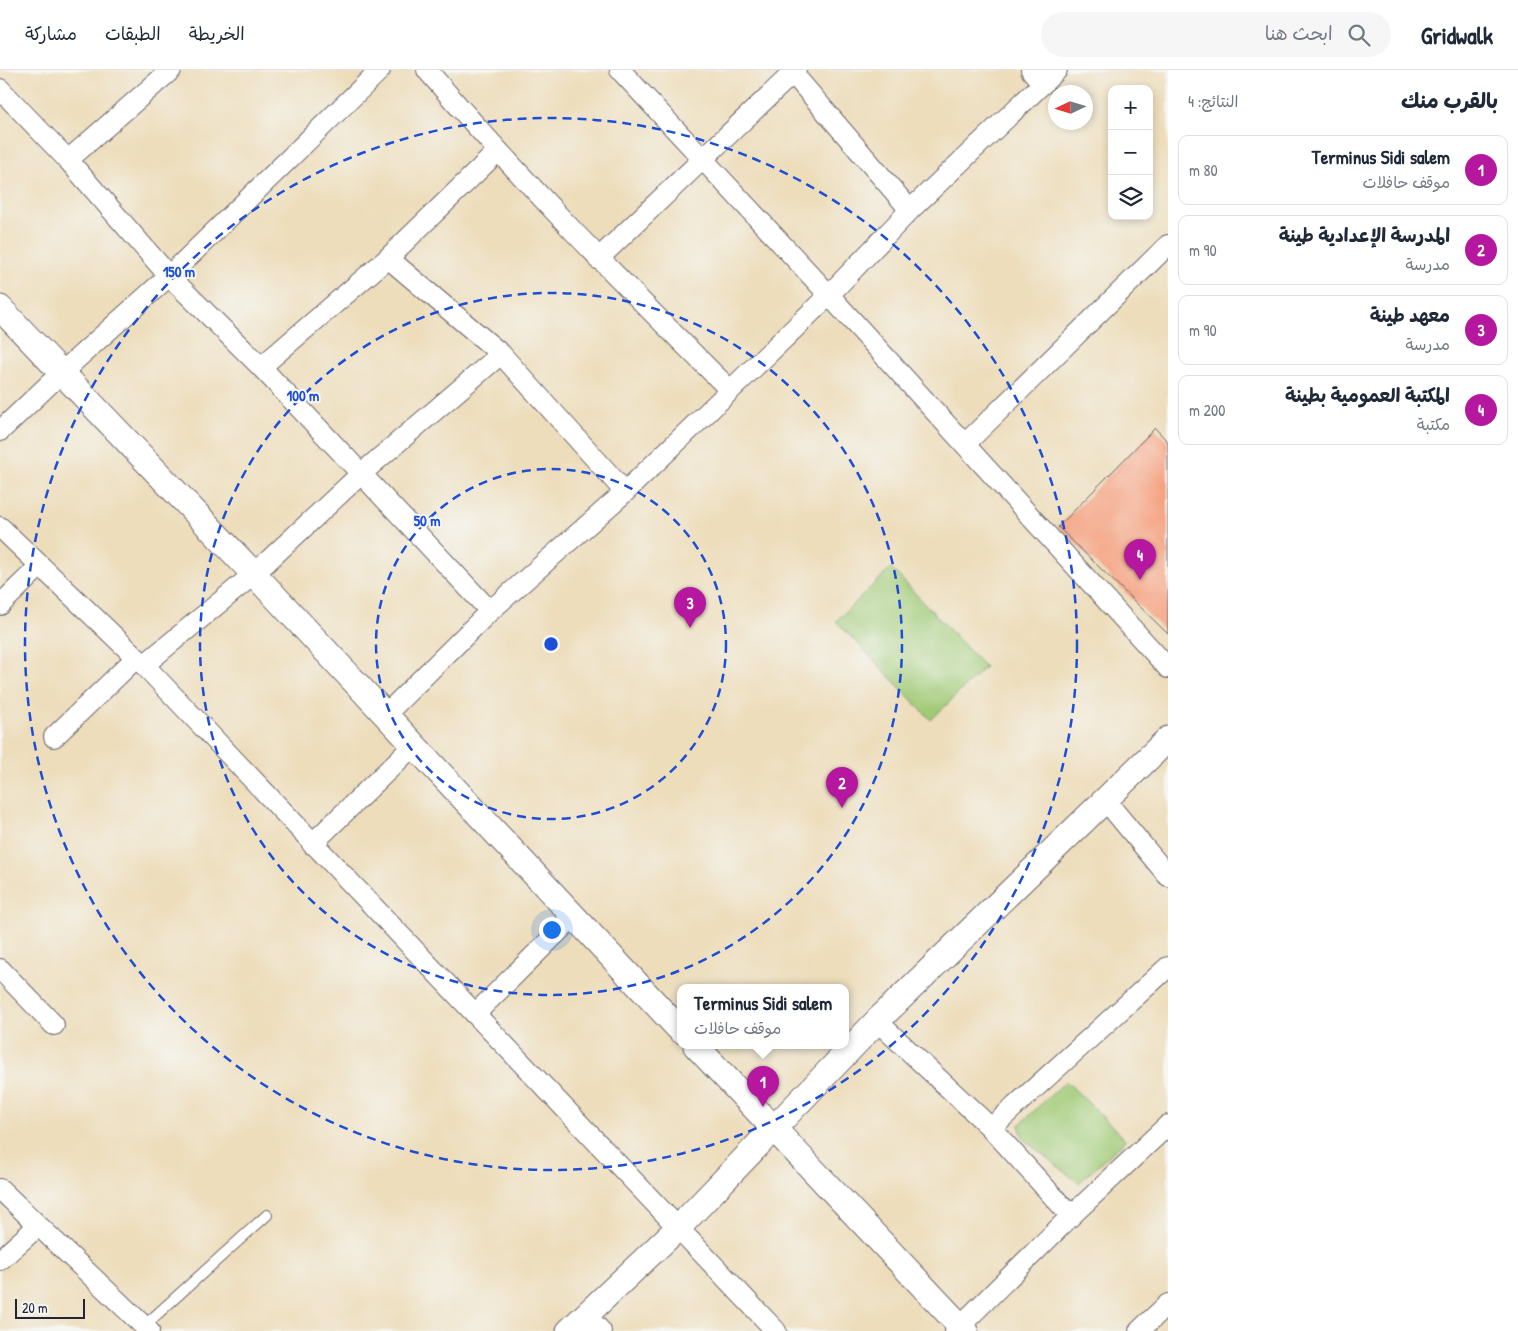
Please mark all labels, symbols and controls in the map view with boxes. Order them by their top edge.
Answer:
search box [1041,12,1391,57]
text: Gridwalk [1421,19,1493,51]
text: ابحث هنا [1265,20,1333,46]
text: مشاركة [25,21,77,46]
text: الطبقات [105,21,161,46]
text: الخريطة [189,21,245,46]
icon: search [1345,21,1373,49]
north arrow [1048,85,1093,130]
map controls [1108,85,1153,220]
button: + [1108,85,1153,130]
text: بالقرب منك [1401,86,1498,115]
text: النتائج: 4 [1188,90,1238,112]
button: − [1108,130,1153,175]
text: Terminus Sidi salem [1312,144,1450,170]
text: 80 m [1189,159,1218,181]
text: 1 [1478,159,1484,181]
text: موقف حافلات [1363,171,1450,193]
button: layers [1108,175,1153,220]
text: المدرسة الإعدادية طينة [1279,222,1450,248]
text: 90 m [1189,239,1217,261]
text: 2 [1477,239,1485,261]
text: مدرسة [1405,253,1450,275]
text: 150 m [163,261,195,282]
text: معهد طينة [1370,302,1450,328]
text: 90 m [1189,319,1217,341]
text: 3 [1477,319,1485,341]
text: مدرسة [1405,333,1450,355]
text: المكتبة العمومية بطينة [1285,382,1450,408]
text: 100 m [287,385,319,406]
text: 200 m [1189,399,1225,421]
text: 4 [1478,399,1484,421]
text: مكتبة [1417,413,1450,435]
text: 50 m [414,510,440,531]
pin: 4 [1124,539,1156,580]
pin: 3 [674,587,706,628]
centre of rings [542,635,560,653]
pin: 2 [826,767,858,808]
your location [539,917,565,943]
popup [677,984,849,1049]
text: Terminus Sidi salem [694,990,832,1016]
text: موقف حافلات [694,1017,781,1039]
pin: 1 [747,1066,779,1107]
scale bar [15,1296,85,1319]
text: 20 m [22,1298,48,1317]

